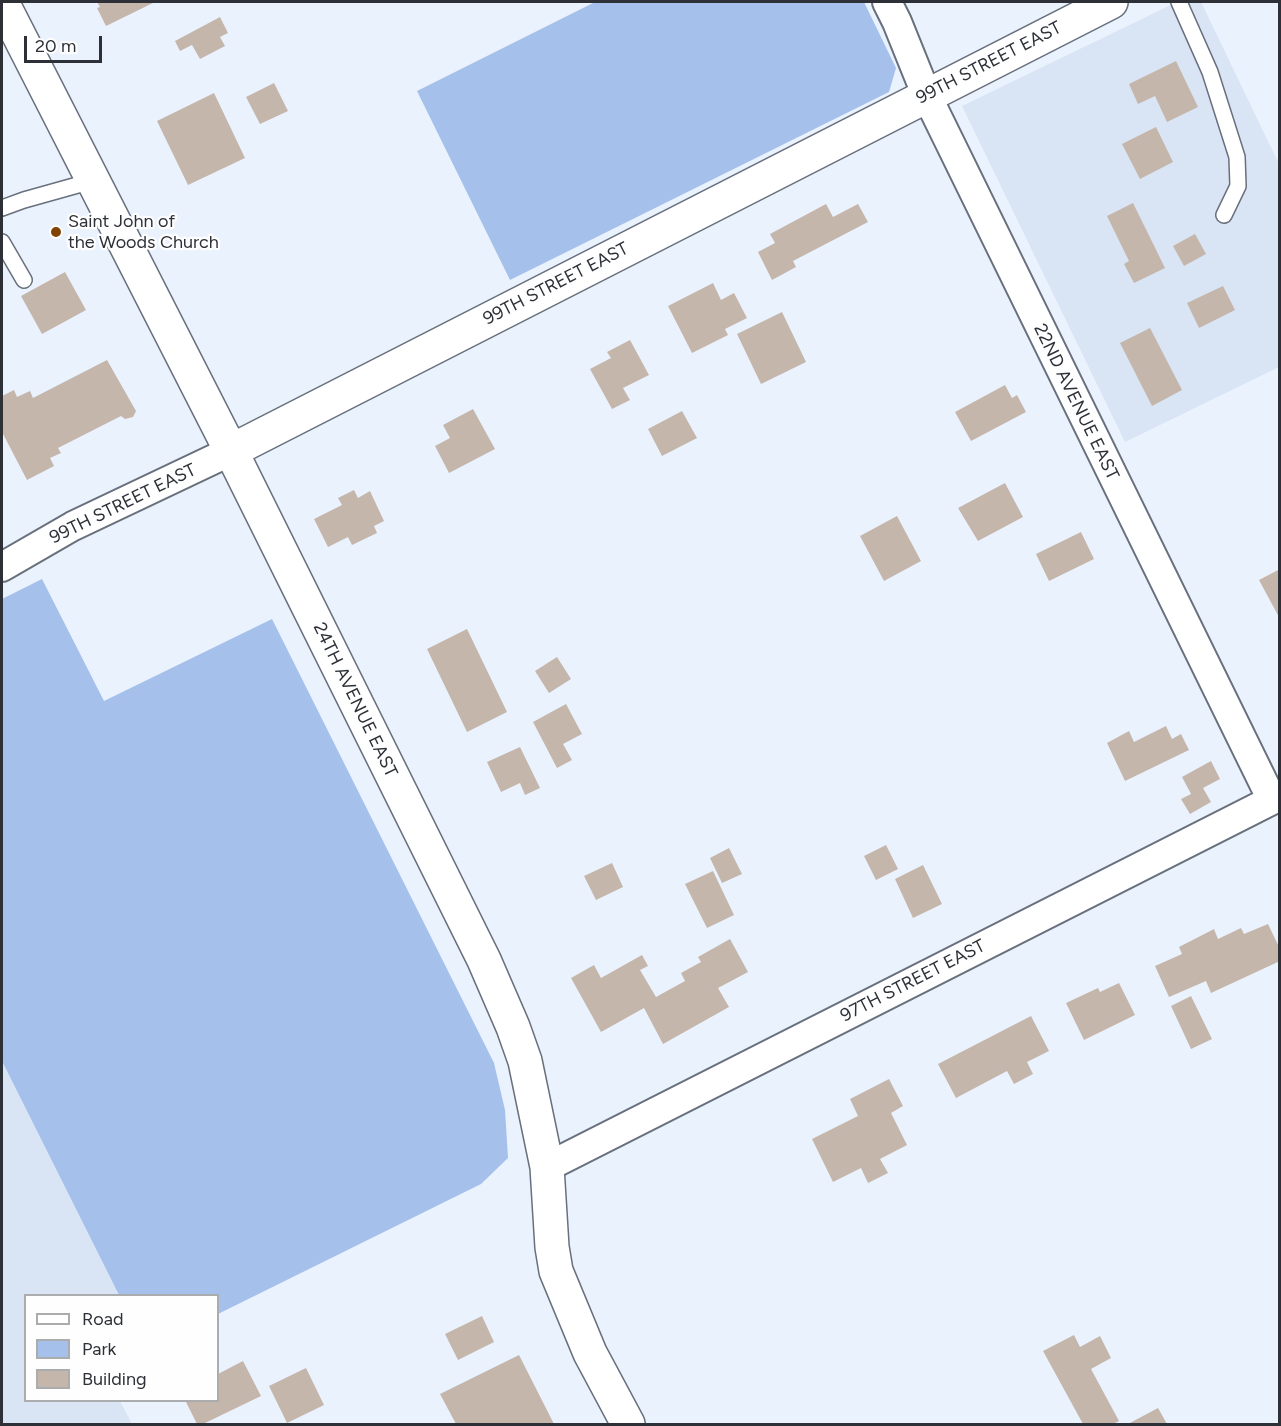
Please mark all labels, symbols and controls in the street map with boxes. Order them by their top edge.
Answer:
street label: 99TH STREET EAST [913,17,1065,109]
scale bar [27,24,105,62]
text: 20 m [35,35,76,57]
place label: Saint John of the Woods Church [68,211,219,254]
marker: Saint John of the Woods Church [49,225,63,239]
street label: 99TH STREET EAST [480,238,632,330]
street label: 22ND AVENUE EAST [1029,320,1123,484]
street label: 99TH STREET EAST [46,459,200,549]
street label: 24TH AVENUE EAST [308,619,402,781]
street label: 97TH STREET EAST [837,935,989,1027]
legend [24,1294,219,1402]
text: Road [82,1308,123,1330]
text: Park [82,1338,116,1360]
text: Building [82,1368,147,1390]

